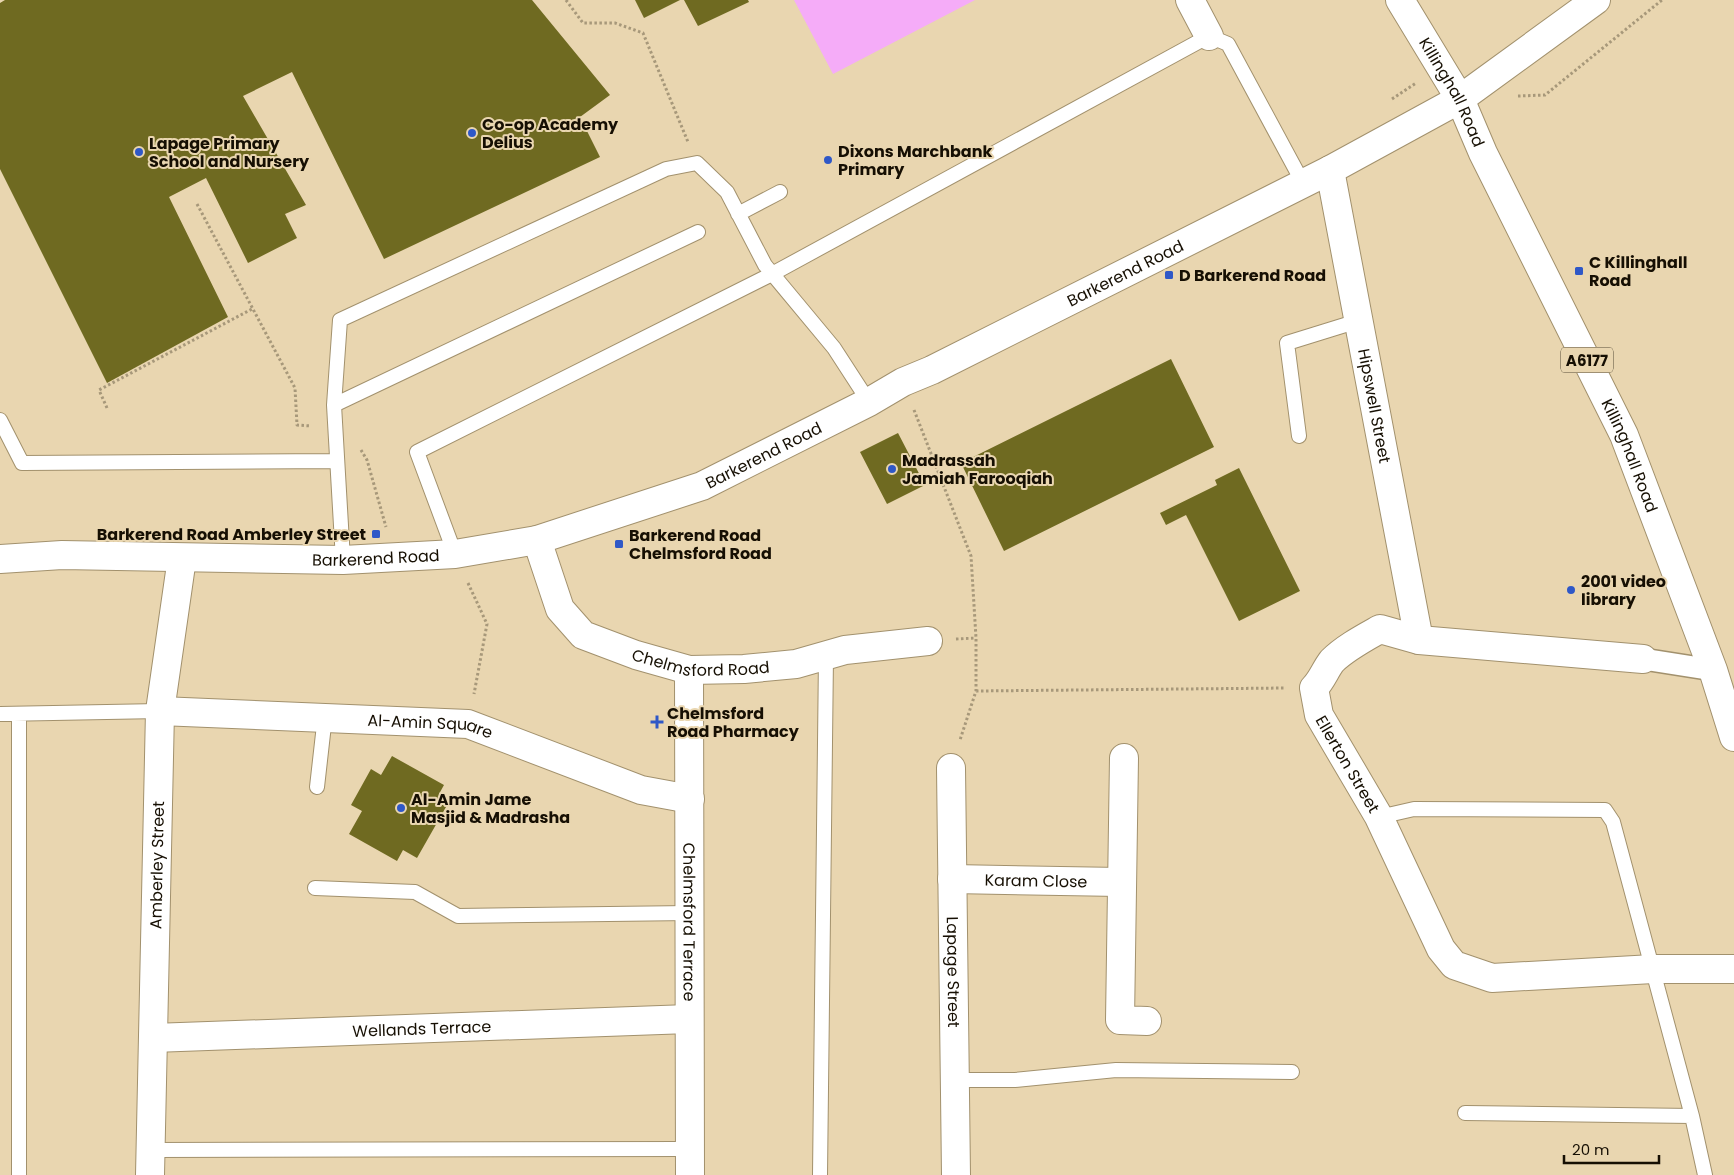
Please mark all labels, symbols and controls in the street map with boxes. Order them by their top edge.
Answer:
street label: Killinghall Road [1414,33,1491,150]
place label: Co-op Academy Delius [482,113,619,154]
marker: Co-op Academy Delius [466,127,478,139]
place label: Lapage Primary School and Nursery [149,132,310,173]
place label: Dixons Marchbank Primary [838,140,992,181]
marker: Lapage Primary School and Nursery [133,146,145,158]
marker: Dixons Marchbank Primary [822,154,834,166]
street label: Barkerend Road [1063,234,1187,312]
place label: C Killinghall Road [1589,251,1687,292]
place label: D Barkerend Road [1179,264,1326,287]
marker: C Killinghall Road [1573,265,1585,277]
marker: D Barkerend Road [1163,269,1175,281]
street label: Hipswell Street [1353,347,1397,465]
road number: A6177 [1561,348,1613,372]
street label: Killinghall Road [1596,395,1664,516]
street label: Barkerend Road [701,416,826,494]
place label: Madrassah Jamiah Farooqiah [902,449,1053,490]
marker: Madrassah Jamiah Farooqiah [886,463,898,475]
place label: Barkerend Road Amberley Street [97,523,366,546]
place label: Barkerend Road Chelmsford Road [629,524,772,565]
marker: Barkerend Road Amberley Street [370,528,382,540]
marker: Barkerend Road Chelmsford Road [613,538,625,550]
street label: Barkerend Road [312,543,440,572]
place label: 2001 video library [1581,570,1666,611]
marker: 2001 video library [1565,584,1577,596]
street label: Chelmsford Road [629,643,771,682]
place label: Chelmsford Road Pharmacy [667,702,800,743]
street label: Al-Amin Square [367,708,496,744]
street label: Ellerton Street [1310,711,1386,817]
marker: Chelmsford Road Pharmacy [651,716,663,728]
place label: Al-Amin Jame Masjid & Madrasha [411,788,570,829]
street label: Amberley Street [144,801,170,929]
marker: Al-Amin Jame Masjid & Madrasha [395,802,407,814]
street label: Chelmsford Terrace [678,843,701,1002]
street label: Karam Close [984,868,1088,893]
street label: Lapage Street [941,916,966,1028]
street label: Wellands Terrace [352,1015,492,1042]
scale bar [1564,1132,1659,1164]
text: 20 m [1572,1139,1610,1160]

